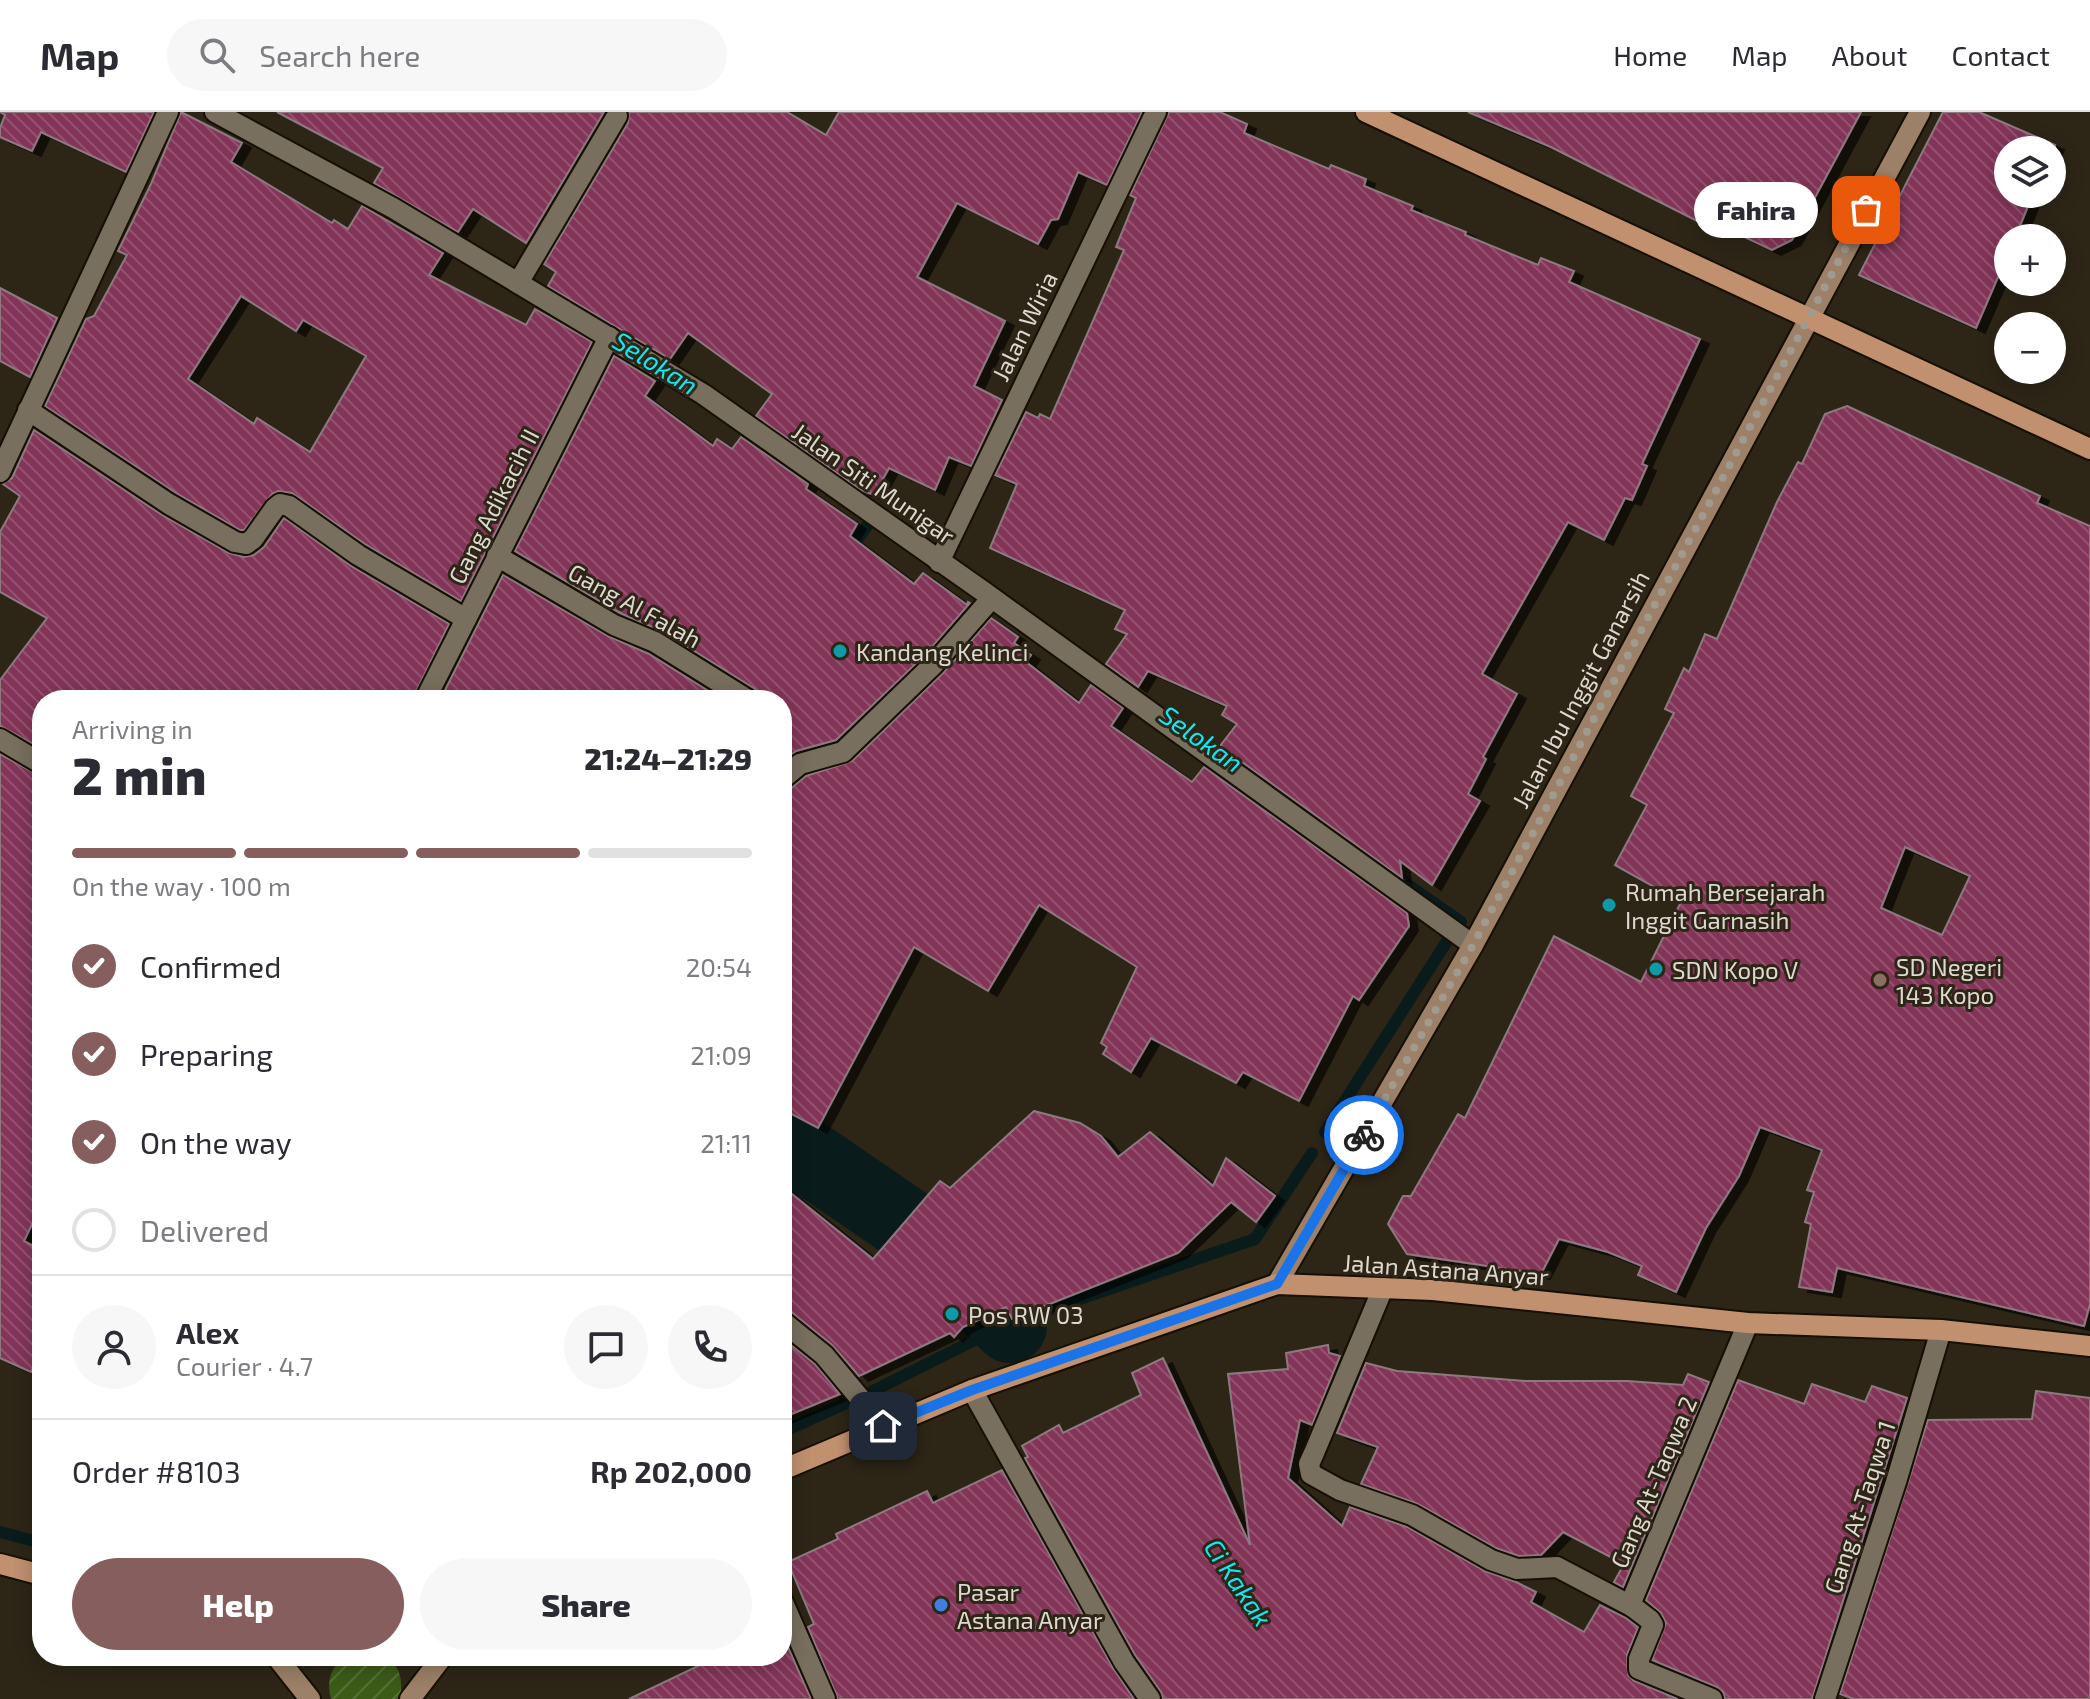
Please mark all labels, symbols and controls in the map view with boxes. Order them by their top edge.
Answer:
search box [167,19,727,91]
text: Map [40,32,119,78]
icon: search [195,33,239,77]
text: Search here [259,37,420,73]
text: Home [1613,38,1687,72]
text: Map [1731,38,1788,72]
text: About [1832,38,1907,72]
text: Contact [1951,38,2050,72]
map controls [1994,136,2066,384]
button: layers [1994,136,2066,208]
pin [1832,176,1900,244]
callout: Fahira [1694,182,1818,238]
icon: bag [1844,188,1888,232]
text: Fahira [1716,194,1796,225]
button: + [1994,224,2066,296]
street label: Jalan Wiria [985,267,1063,385]
button: − [1994,312,2066,384]
water label: Selokan [608,324,704,400]
street label: Jalan Siti Munigar [787,416,961,550]
street label: Gang Adikacih II [442,424,544,588]
street label: Gang Al Falah [564,557,706,653]
street label: Jalan Ibu Inggit Ganarsih [1505,565,1655,813]
place label: Kandang Kelinci [856,637,1028,666]
marker: Kandang Kelinci [831,642,849,660]
water label: Selokan [1155,698,1249,778]
text: Arriving in [72,713,193,744]
text: 21:24–21:29 [584,740,752,776]
text: 2 min [72,743,207,805]
text: On the way · 100 m [72,870,291,901]
place label: Rumah Bersejarah Inggit Garnasih [1625,877,1825,934]
marker: Rumah Bersejarah Inggit Garnasih [1600,896,1618,914]
icon: check [72,944,116,988]
text: Confirmed [140,948,281,984]
text: 20:54 [686,951,752,982]
place label: SD Negeri 143 Kopo [1896,952,2002,1009]
place label: SDN Kopo V [1672,955,1799,984]
marker: SDN Kopo V [1647,960,1665,978]
marker: SD Negeri 143 Kopo [1871,971,1889,989]
icon: check [72,1032,116,1076]
text: Preparing [140,1036,273,1072]
text: 21:09 [690,1039,752,1070]
courier [1324,1095,1404,1175]
icon: bike [1342,1113,1386,1157]
icon: check [72,1120,116,1164]
text: On the way [140,1124,292,1160]
text: 21:11 [700,1127,752,1158]
text: Delivered [140,1212,269,1248]
street label: Jalan Astana Anyar [1342,1247,1550,1291]
place label: Pos RW 03 [968,1300,1084,1329]
button: person [72,1305,156,1389]
button: chat [564,1305,648,1389]
button: phone [668,1305,752,1389]
marker: Pos RW 03 [943,1305,961,1323]
text: Alex [176,1314,239,1350]
text: Courier · 4.7 [176,1350,313,1381]
pin [849,1392,917,1460]
street label: Gang At-Taqwa 2 [1604,1392,1702,1572]
icon: home [861,1404,905,1448]
street label: Gang At-Taqwa 1 [1817,1417,1901,1597]
text: Order #8103 [72,1453,241,1489]
text: Rp 202,000 [590,1453,752,1489]
water label: Ci Kakak [1199,1532,1279,1632]
button: Help [72,1558,404,1650]
button: Share [420,1558,752,1650]
place label: Pasar Astana Anyar [957,1577,1103,1634]
marker: Pasar Astana Anyar [932,1596,950,1614]

